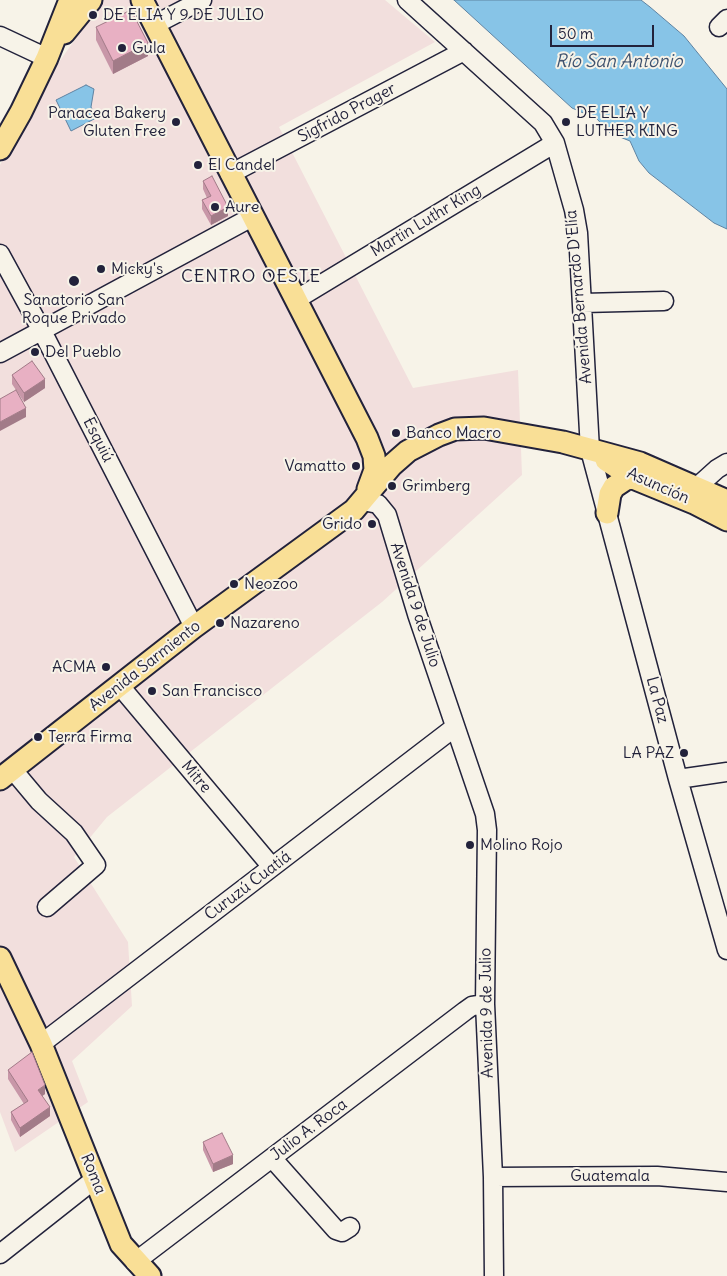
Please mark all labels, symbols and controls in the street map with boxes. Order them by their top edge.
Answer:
place label: DE ELIA Y 9 DE JULIO [103,5,264,25]
marker: DE ELIA Y 9 DE JULIO [87,9,99,21]
scale bar [552,15,656,47]
text: 50 m [558,24,593,43]
place label: Gula [132,38,166,58]
marker: Gula [116,42,128,54]
water label: Río San Antonio [555,51,683,73]
street label: Sigfrido Prager [295,79,399,147]
place label: Panacea Bakery Gluten Free [48,103,166,141]
place label: DE ELIA Y LUTHER KING [576,103,678,141]
marker: Panacea Bakery Gluten Free [170,116,182,128]
marker: DE ELIA Y LUTHER KING [560,116,572,128]
place label: El Candel [208,155,275,175]
marker: El Candel [192,159,204,171]
street label: Martin Luthr King [367,181,485,261]
place label: Aure [225,197,259,217]
marker: Aure [209,201,221,213]
street label: Avenida Bernardo D'Elía [562,209,596,385]
place label: Micky's [111,259,163,279]
marker: Micky's [95,263,107,275]
district label: CENTRO OESTE [179,266,323,288]
marker: Sanatorio San Roque Privado [67,274,81,288]
place label: Sanatorio San Roque Privado [22,290,126,328]
place label: Del Pueblo [45,342,121,362]
marker: Del Pueblo [29,346,41,358]
street label: Esquiú [79,414,117,466]
place label: Banco Macro [406,423,501,443]
marker: Banco Macro [390,427,402,439]
place label: Vamatto [285,456,346,476]
marker: Vamatto [350,460,362,472]
street label: Asunción [624,464,692,508]
place label: Grimberg [402,476,470,496]
marker: Grimberg [386,480,398,492]
place label: Grido [322,514,362,534]
marker: Grido [366,518,378,530]
street label: Avenida 9 de Julio [386,540,444,670]
place label: Neozoo [244,574,298,594]
marker: Neozoo [228,578,240,590]
place label: Nazareno [230,613,300,633]
street label: Avenida Sarmiento [85,617,205,715]
marker: Nazareno [214,617,226,629]
place label: ACMA [52,657,96,677]
marker: ACMA [100,661,112,673]
street label: La Paz [642,675,672,725]
place label: San Francisco [162,681,262,701]
marker: San Francisco [146,685,158,697]
place label: Terra Firma [48,727,132,747]
marker: Terra Firma [32,731,44,743]
place label: LA PAZ [623,743,674,763]
marker: LA PAZ [678,747,690,759]
street label: Mitre [177,757,215,797]
place label: Molino Rojo [480,835,563,855]
marker: Molino Rojo [464,839,476,851]
street label: Curuzú Cuatiá [201,847,295,925]
street label: Avenida 9 de Julio [476,948,498,1078]
street label: Julio A. Roca [267,1095,351,1165]
street label: Roma [76,1151,110,1197]
street label: Guatemala [570,1166,650,1186]

